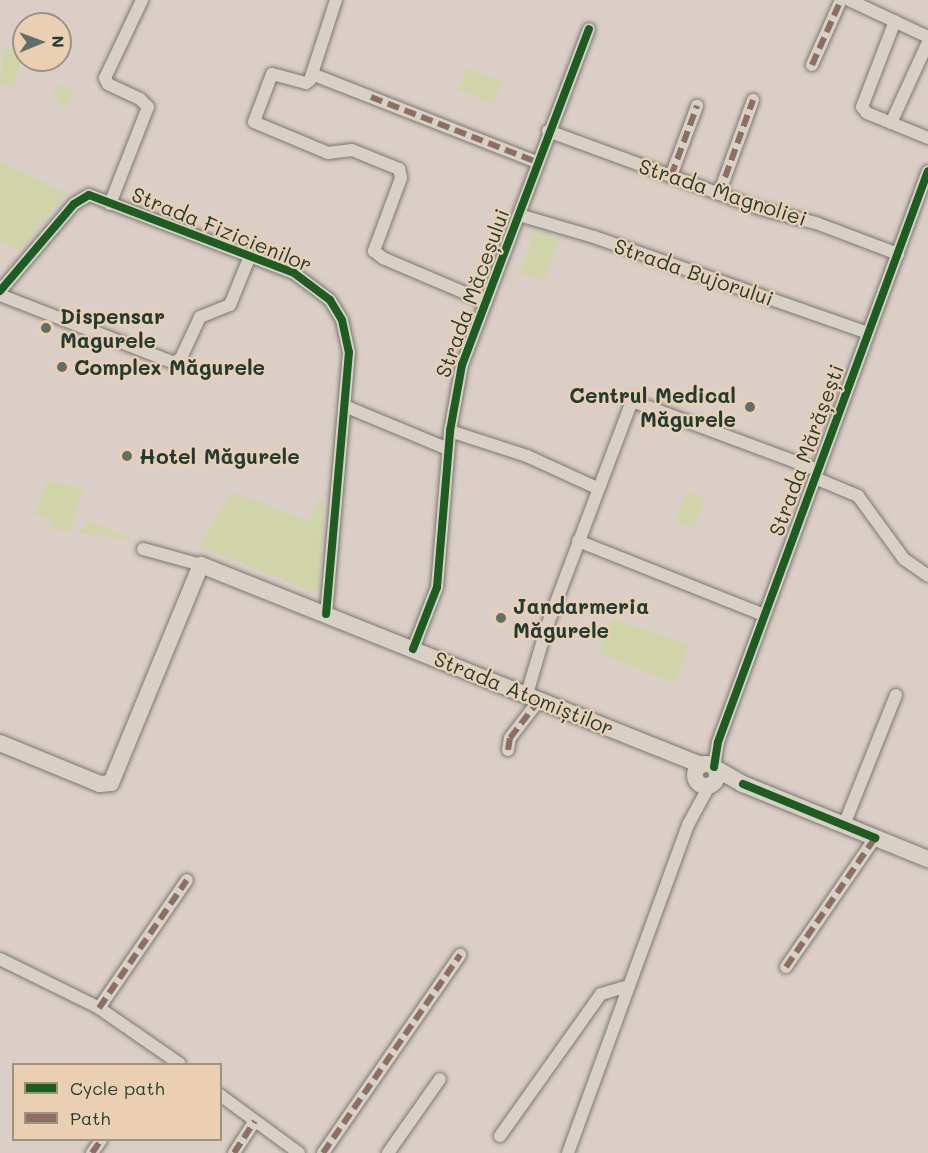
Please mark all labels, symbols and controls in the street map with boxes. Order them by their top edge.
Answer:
north arrow [12,12,72,72]
text: N [48,35,69,48]
street label: Strada Magnoliei [636,153,810,231]
street label: Strada Fizicienilor [128,181,316,277]
street label: Strada Măceșului [430,205,514,381]
street label: Strada Bujorului [611,233,777,311]
place label: Dispensar Magurele [60,303,165,353]
marker: Dispensar Magurele [37,319,55,337]
place label: Complex Măgurele [74,354,265,380]
marker: Complex Măgurele [55,360,69,374]
street label: Strada Mărășești [763,361,849,539]
place label: Centrul Medical Măgurele [569,382,736,432]
marker: Centrul Medical Măgurele [741,398,759,416]
place label: Hotel Măgurele [139,443,300,469]
marker: Hotel Măgurele [120,449,134,463]
place label: Jandarmeria Măgurele [513,593,649,643]
marker: Jandarmeria Măgurele [494,611,508,625]
street label: Strada Atomiștilor [431,645,617,741]
legend [12,1063,222,1141]
text: Cycle path [70,1076,165,1100]
text: Path [70,1106,110,1130]

